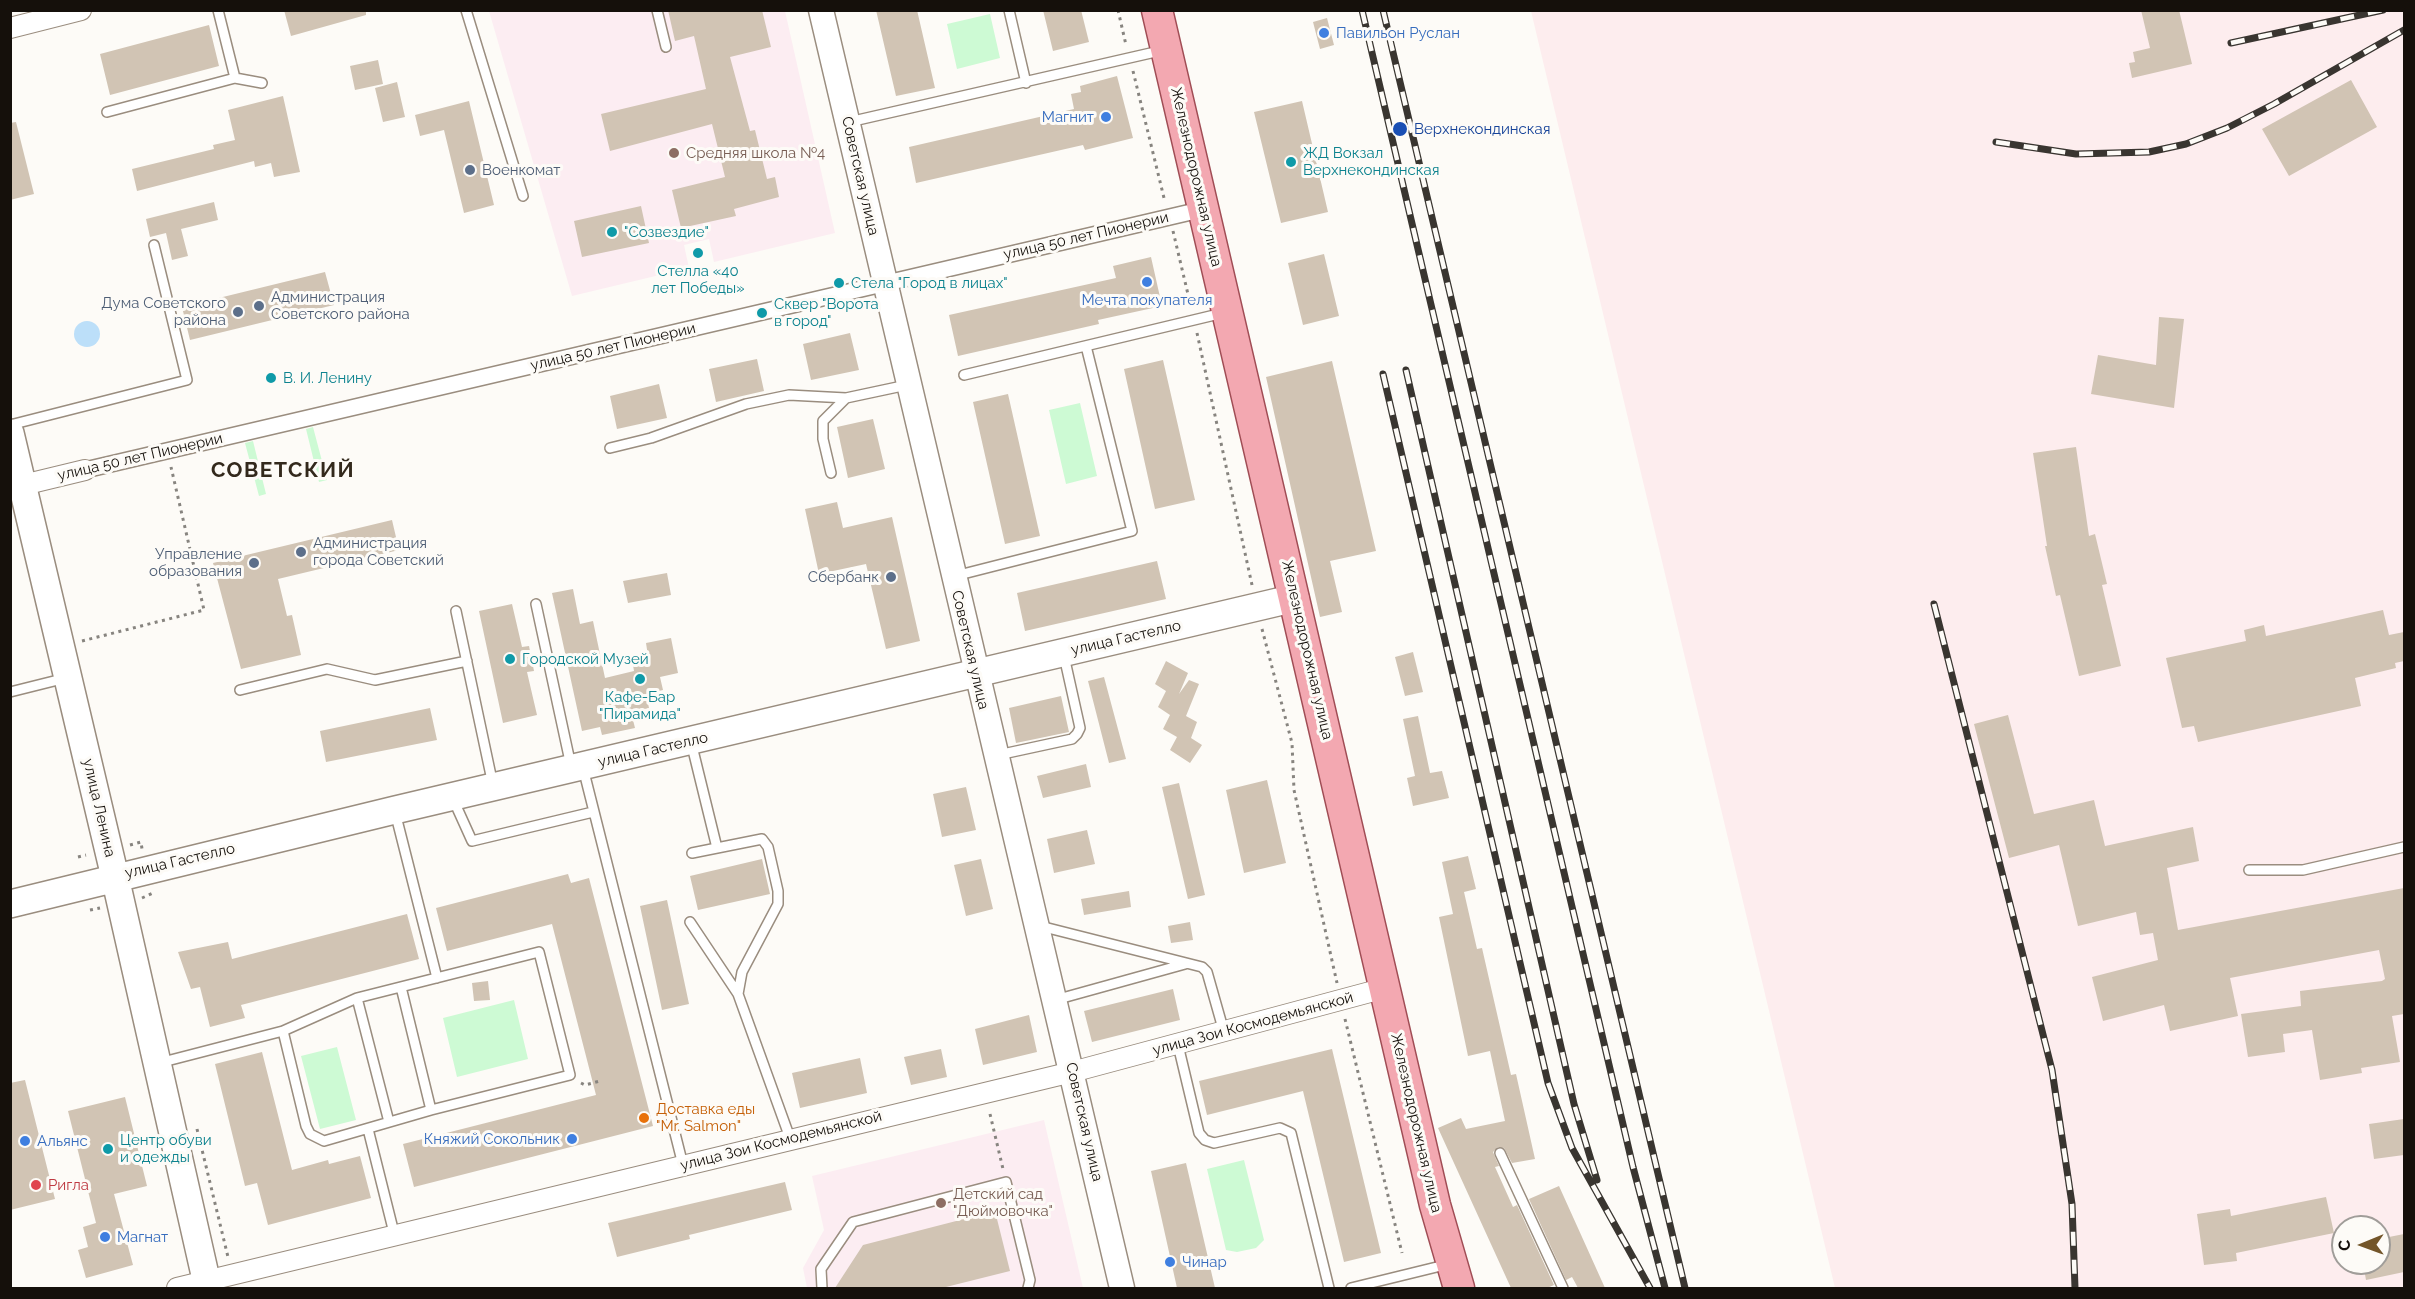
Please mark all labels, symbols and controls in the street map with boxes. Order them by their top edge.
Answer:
place label: Павильон Руслан [1336,24,1460,42]
marker: Павильон Руслан [1317,26,1331,40]
street label: Железнодорожная улица [1167,86,1225,268]
place label: Магнит [1042,108,1094,126]
marker: Магнит [1099,110,1113,124]
street label: Советская улица [838,115,882,237]
marker: Верхнекондинская [1391,120,1409,138]
place label: Верхнекондинская [1414,120,1551,138]
place label: Средняя школа №4 [686,144,825,162]
place label: ЖД Вокзал Верхнекондинская [1303,144,1440,179]
marker: Средняя школа №4 [667,146,681,160]
marker: ЖД Вокзал Верхнекондинская [1284,155,1298,169]
place label: Военкомат [482,161,561,179]
marker: Военкомат [463,163,477,177]
street label: улица 50 лет Пионерии [1002,208,1170,264]
place label: "Созвездие" [624,223,709,241]
marker: "Созвездие" [605,225,619,239]
marker: Стелла «40 лет Победы» [691,246,705,260]
place label: Стелла «40 лет Победы» [651,262,745,297]
place label: Стела "Город в лицах" [851,274,1008,292]
marker: Мечта покупателя [1140,275,1154,289]
marker: Стела "Город в лицах" [832,276,846,290]
place label: Администрация Советского района [271,288,410,323]
place label: Мечта покупателя [1082,291,1212,309]
place label: Дума Советского района [101,294,226,329]
place label: Сквер "Ворота в город" [774,295,879,330]
marker: Администрация Советского района [252,299,266,313]
marker: Дума Советского района [231,305,245,319]
marker: Сквер "Ворота в город" [755,306,769,320]
street label: улица 50 лет Пионерии [529,319,697,375]
place label: В. И. Ленину [283,369,372,387]
marker: В. И. Ленину [264,371,278,385]
street label: улица 50 лет Пионерии [56,429,224,485]
district label: СОВЕТСКИЙ [211,458,355,484]
place label: Администрация города Советский [313,534,444,569]
place label: Управление образования [149,545,242,580]
marker: Администрация города Советский [294,545,308,559]
marker: Управление образования [247,556,261,570]
street label: Железнодорожная улица [1278,559,1336,741]
place label: Сбербанк [808,568,879,586]
marker: Сбербанк [884,570,898,584]
street label: Советская улица [948,589,992,711]
street label: улица Гастелло [1069,617,1183,659]
place label: Городской Музей [522,650,649,668]
marker: Городской Музей [503,652,517,666]
marker: Кафе-Бар "Пирамида" [633,672,647,686]
place label: Кафе-Бар "Пирамида" [599,688,681,723]
street label: улица Гастелло [596,729,710,771]
street label: улица Ленина [79,757,119,859]
street label: улица Гастелло [123,840,237,882]
street label: улица Зои Космодемьянской [1151,989,1355,1059]
street label: Железнодорожная улица [1387,1032,1445,1214]
street label: Советская улица [1062,1061,1106,1183]
place label: Доставка еды "Mr. Salmon" [656,1100,755,1135]
street label: улица Зои Космодемьянской [678,1107,884,1175]
marker: Доставка еды "Mr. Salmon" [637,1111,651,1125]
place label: Княжий Сокольник [424,1130,560,1148]
place label: Центр обуви и одежды [120,1131,212,1166]
place label: Альянс [37,1132,88,1150]
marker: Княжий Сокольник [565,1132,579,1146]
marker: Альянс [18,1134,32,1148]
marker: Центр обуви и одежды [101,1142,115,1156]
place label: Ригла [48,1176,89,1194]
marker: Ригла [29,1178,43,1192]
place label: Детский сад "Дюймовочка" [953,1185,1053,1220]
marker: Детский сад "Дюймовочка" [934,1196,948,1210]
north arrow [2331,1215,2391,1275]
place label: Магнат [117,1228,168,1246]
marker: Магнат [98,1230,112,1244]
text: С [2335,1240,2354,1251]
place label: Чинар [1182,1253,1227,1271]
marker: Чинар [1163,1255,1177,1269]

